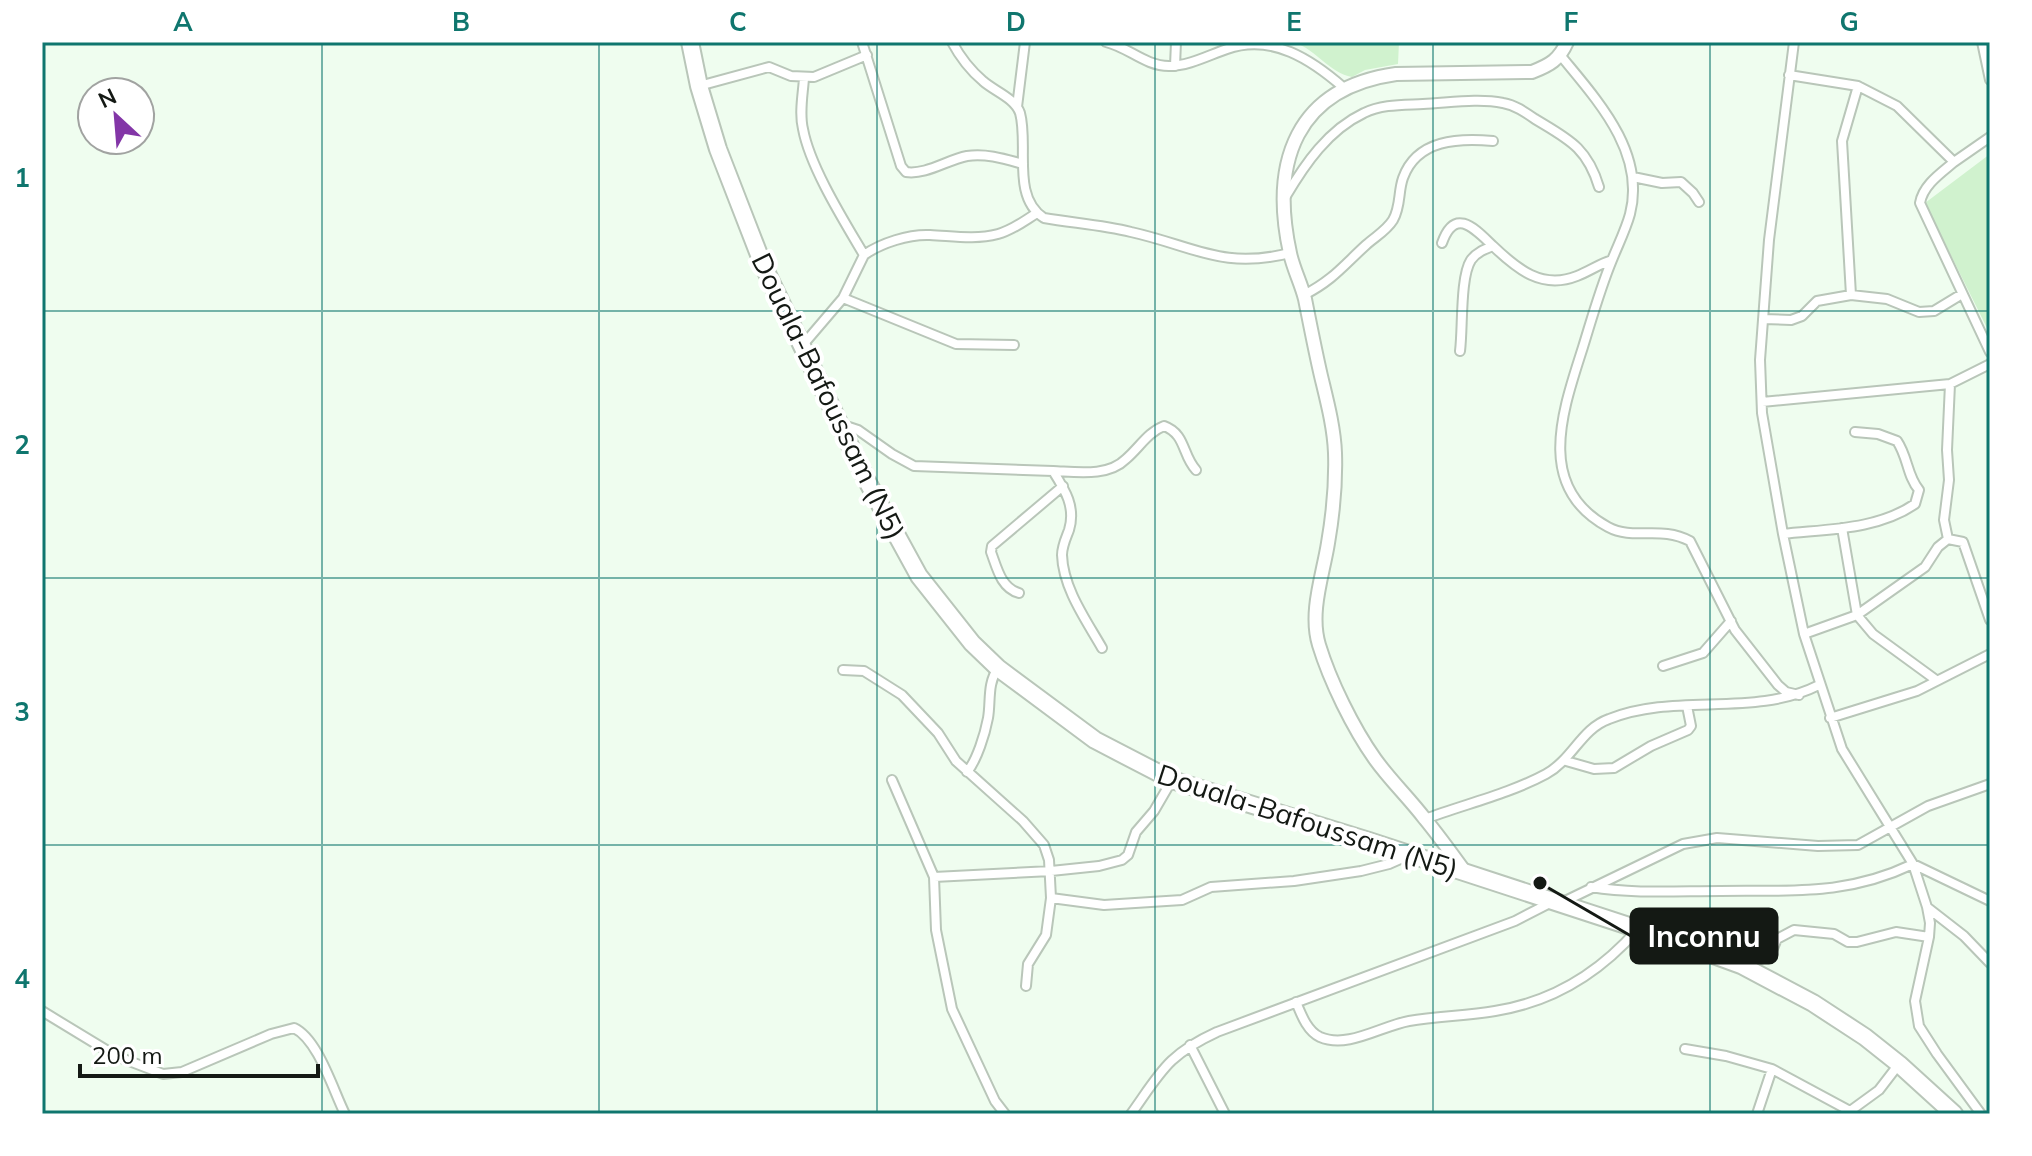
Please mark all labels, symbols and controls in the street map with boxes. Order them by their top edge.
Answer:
text: A [173,5,193,38]
text: B [452,5,470,38]
text: C [729,5,747,38]
text: D [1006,5,1026,38]
text: E [1286,5,1302,38]
text: F [1564,5,1579,38]
text: G [1839,5,1859,38]
north arrow [76,76,156,156]
text: N [94,82,121,114]
text: 1 [14,161,30,194]
street label: Douala-Bafoussam (N5) [744,247,914,545]
text: 2 [14,428,30,461]
text: 3 [14,695,30,728]
street label: Douala-Bafoussam (N5) [1153,756,1463,886]
callout: Inconnu [1631,909,1777,963]
text: Inconnu [1647,917,1761,955]
text: 4 [14,962,30,995]
scale bar [80,1028,318,1078]
text: 200 m [92,1040,163,1070]

